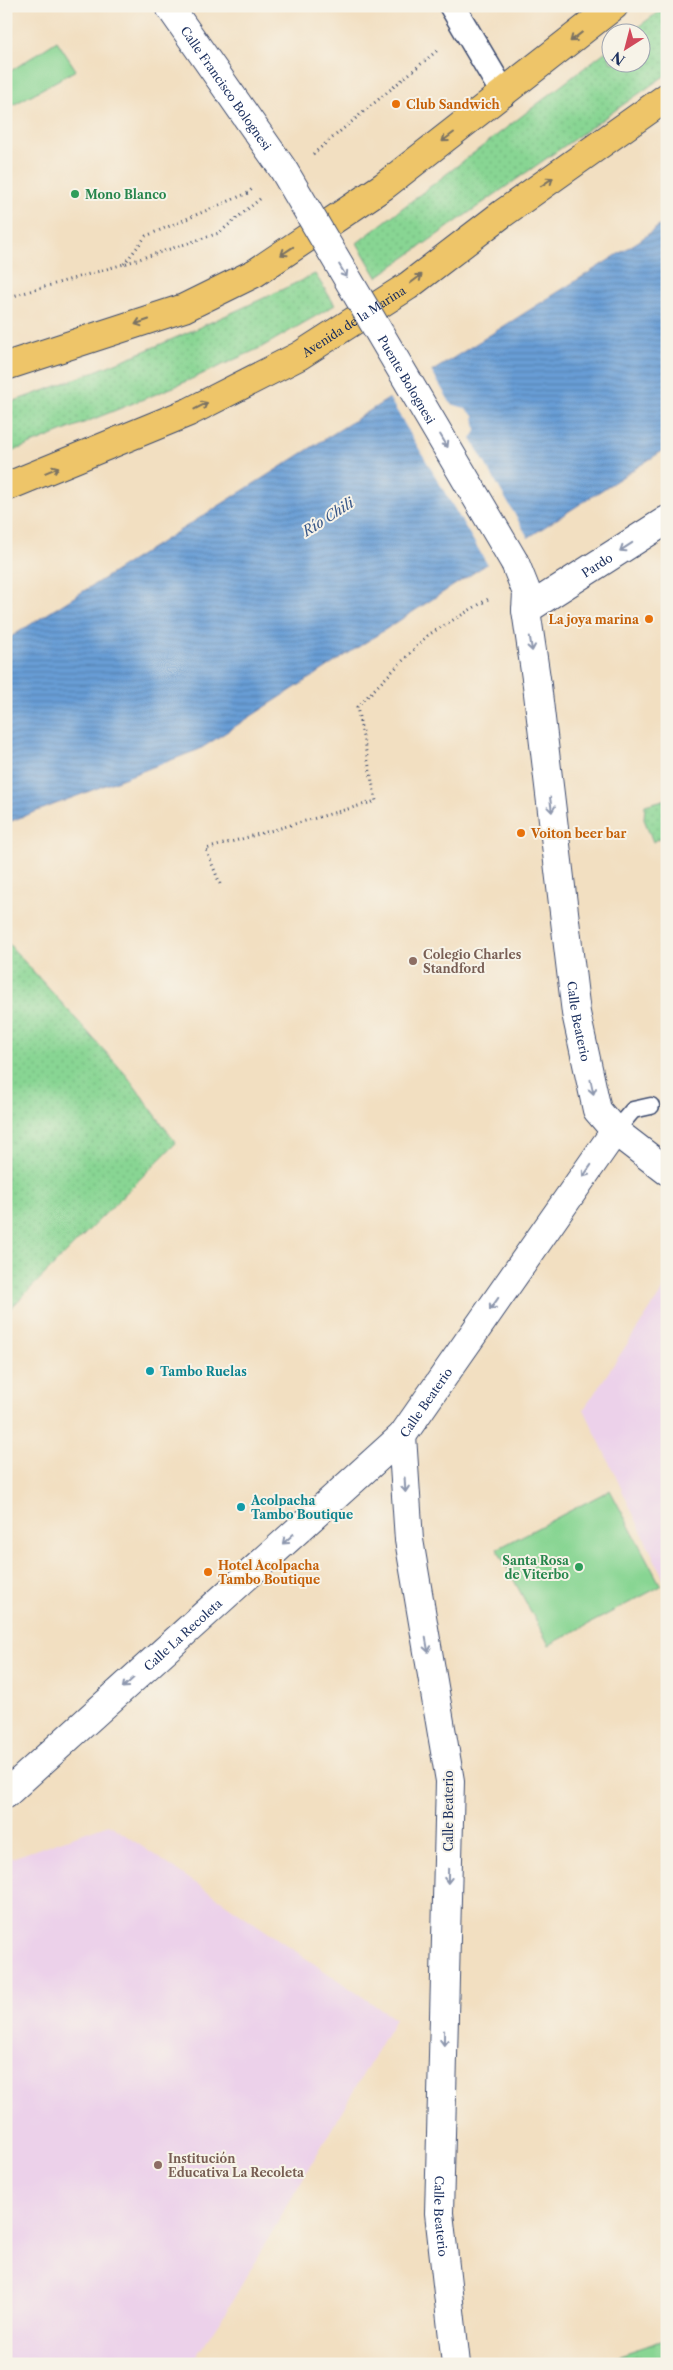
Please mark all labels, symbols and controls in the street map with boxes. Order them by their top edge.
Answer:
north arrow [600,22,650,72]
street label: Calle Francisco Bolognesi [178,23,275,153]
one-way arrow [570,31,583,42]
text: N [608,48,629,69]
place label: Club Sandwich [406,97,501,112]
marker: Club Sandwich [390,98,402,110]
one-way arrow [442,131,455,142]
one-way arrow [540,177,554,187]
place label: Mono Blanco [85,187,167,202]
marker: Mono Blanco [69,188,81,200]
one-way arrow [280,246,294,256]
one-way arrow [339,263,349,278]
one-way arrow [409,274,422,285]
street label: Avenida de la Marina [298,282,409,360]
one-way arrow [134,317,150,327]
street label: Puente Bolognesi [375,332,439,426]
one-way arrow [193,401,208,410]
one-way arrow [439,434,449,448]
one-way arrow [44,464,59,474]
water label: Río Chili [298,493,358,541]
one-way arrow [619,542,633,552]
street label: Pardo [579,549,615,580]
place label: La joya marina [548,612,640,627]
marker: La joya marina [643,613,655,625]
one-way arrow [526,635,536,651]
one-way arrow [546,797,556,813]
place label: Voiton beer bar [530,826,626,841]
marker: Voiton beer bar [515,827,527,839]
place label: Colegio Charles Standford [423,947,522,976]
marker: Colegio Charles Standford [407,955,419,967]
street label: Calle Beaterio [565,980,594,1063]
one-way arrow [588,1078,597,1094]
one-way arrow [582,1164,592,1178]
one-way arrow [489,1297,499,1311]
place label: Tambo Ruelas [160,1364,247,1379]
marker: Tambo Ruelas [144,1365,156,1377]
street label: Calle Beaterio [396,1365,455,1440]
one-way arrow [401,1476,410,1492]
place label: Acolpacha Tambo Boutique [250,1493,353,1522]
marker: Acolpacha Tambo Boutique [235,1501,247,1513]
one-way arrow [282,1533,295,1544]
place label: Santa Rosa de Viterbo [502,1553,570,1582]
place label: Hotel Acolpacha Tambo Boutique [218,1558,320,1587]
marker: Santa Rosa de Viterbo [573,1561,585,1573]
marker: Hotel Acolpacha Tambo Boutique [202,1566,214,1578]
street label: Calle La Recoleta [140,1595,225,1673]
one-way arrow [422,1637,432,1653]
one-way arrow [122,1677,135,1688]
street label: Calle Beaterio [441,1770,456,1852]
one-way arrow [443,1868,453,1884]
one-way arrow [439,2030,448,2046]
place label: Institución Educativa La Recoleta [168,2151,305,2180]
marker: Institución Educativa La Recoleta [152,2159,164,2171]
street label: Calle Beaterio [431,2175,451,2257]

